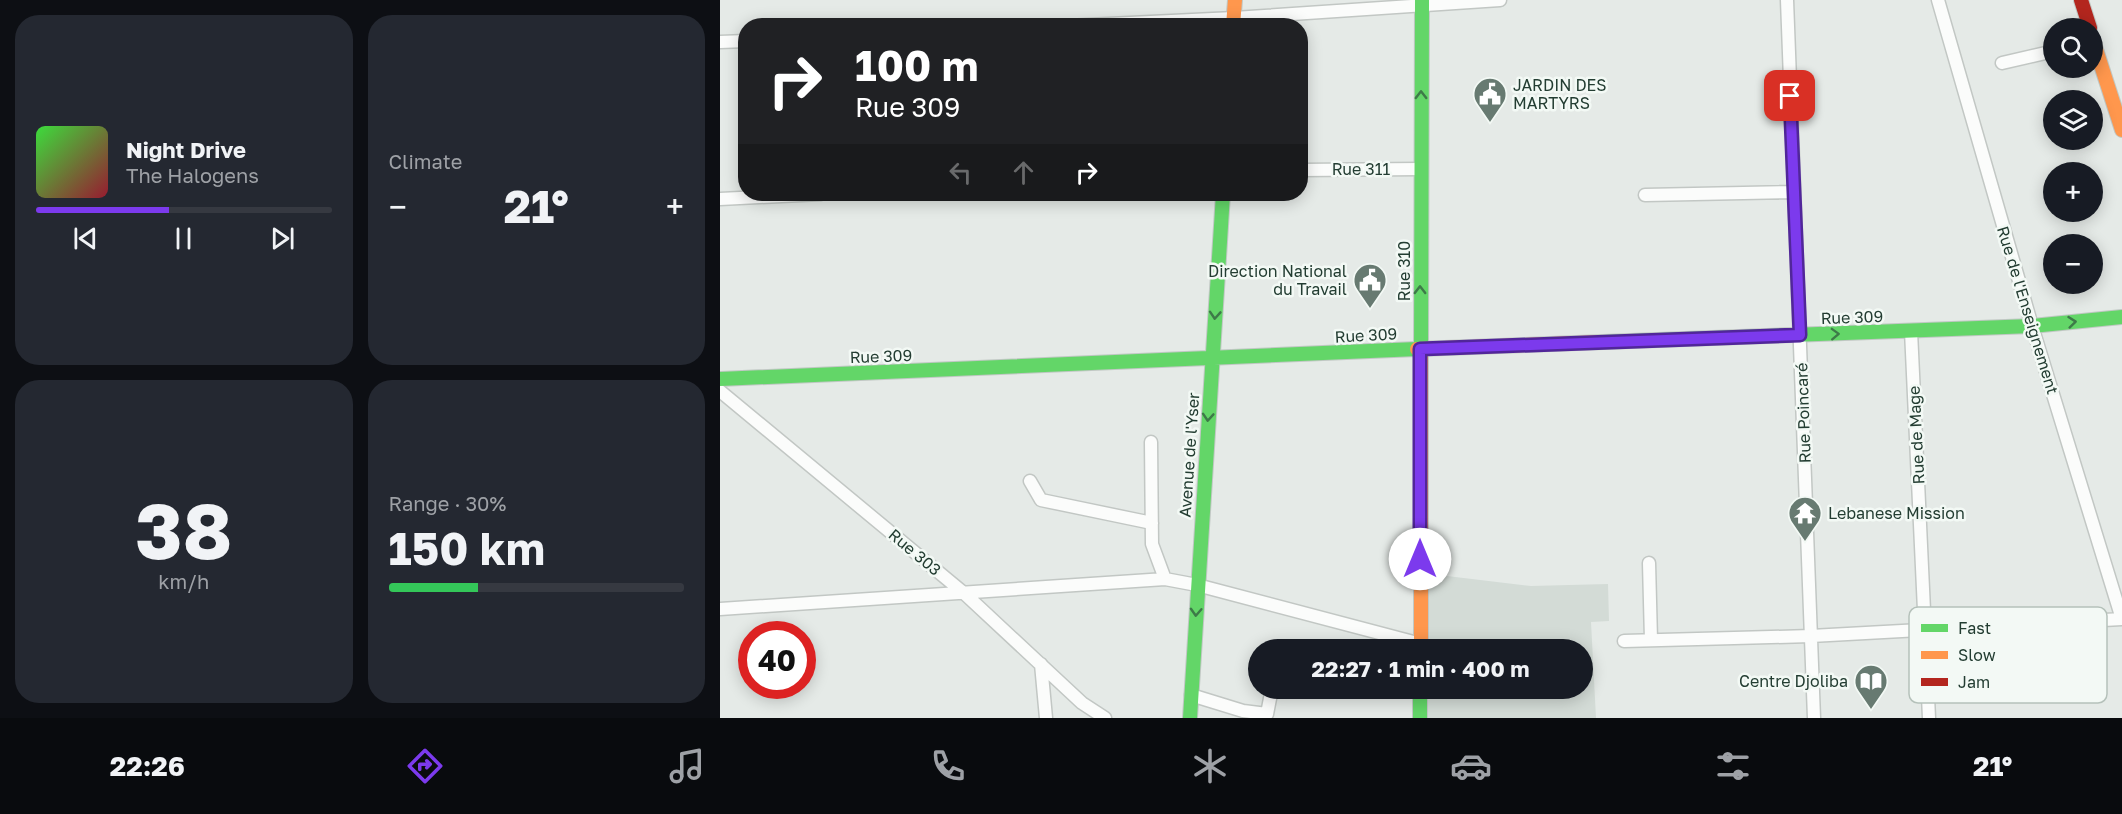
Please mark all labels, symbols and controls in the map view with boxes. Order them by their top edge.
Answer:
map controls [2043,18,2103,294]
button: search [2043,18,2103,78]
text: 100 m [855,40,978,90]
icon: right [756,42,834,120]
pin [1764,70,1815,121]
place label: JARDIN DES MARTYRS [1513,75,1607,113]
public building icon: JARDIN DES MARTYRS [1472,76,1508,123]
icon: arrive [1773,79,1806,112]
button: layers [2043,90,2103,150]
text: Rue 309 [855,91,960,123]
one-way arrow [1415,91,1427,100]
text: Night Drive [126,136,246,163]
text: Climate [389,149,462,173]
icon: left [944,156,977,189]
icon: ahead [1007,156,1040,189]
icon: right [1070,156,1103,189]
street label: Rue 311 [1332,159,1390,179]
button: + [2043,162,2103,222]
text: The Halogens [126,163,259,187]
text: 21° [504,179,569,233]
text: − [389,187,407,226]
text: + [666,187,684,226]
icon: previous [69,222,102,255]
icon: pause [167,222,200,255]
icon: next [266,222,299,255]
street label: Rue de l'Enseignement [1993,224,2063,396]
button: − [2043,234,2103,294]
street label: Rue 310 [1394,241,1414,301]
place label: Direction National du Travail [1208,261,1347,299]
public building icon: Direction National du Travail [1352,262,1388,309]
one-way arrow [1414,286,1426,295]
street label: Rue 309 [1820,306,1884,328]
one-way arrow [1208,310,1221,319]
one-way arrow [2067,316,2076,329]
street label: Rue 309 [1334,323,1398,347]
one-way arrow [1830,327,1839,340]
street label: Rue 309 [849,345,913,367]
street label: Rue Poincaré [1791,362,1815,464]
street label: Rue de Mage [1903,385,1929,485]
street label: Avenue de l'Yser [1175,392,1203,518]
one-way arrow [1202,413,1215,422]
text: 38 [135,483,233,576]
text: Range · 30% [389,491,506,515]
temple icon: Lebanese Mission [1787,495,1823,542]
place label: Lebanese Mission [1828,503,1965,523]
text: 150 km [389,521,545,575]
street label: Rue 303 [885,524,945,580]
position arrow [1388,527,1452,591]
text: km/h [158,569,209,593]
legend [1909,607,2107,703]
one-way arrow [1189,608,1202,617]
text: Fast [1958,618,1991,638]
speed limit sign: 40 [738,621,816,699]
text: Slow [1958,645,1996,665]
text: 22:27 · 1 min · 400 m [1312,655,1529,682]
library icon: Centre Djoliba [1853,663,1889,710]
place label: Centre Djoliba [1739,671,1848,691]
text: Jam [1958,672,1990,692]
icon: directions [404,745,446,787]
icon: music [666,745,708,787]
icon: phone [927,745,969,787]
icon: climate [1189,745,1231,787]
icon: car [1450,745,1492,787]
icon: filters [1712,745,1754,787]
text: 22:26 [110,750,185,782]
text: 21° [1973,750,2012,782]

